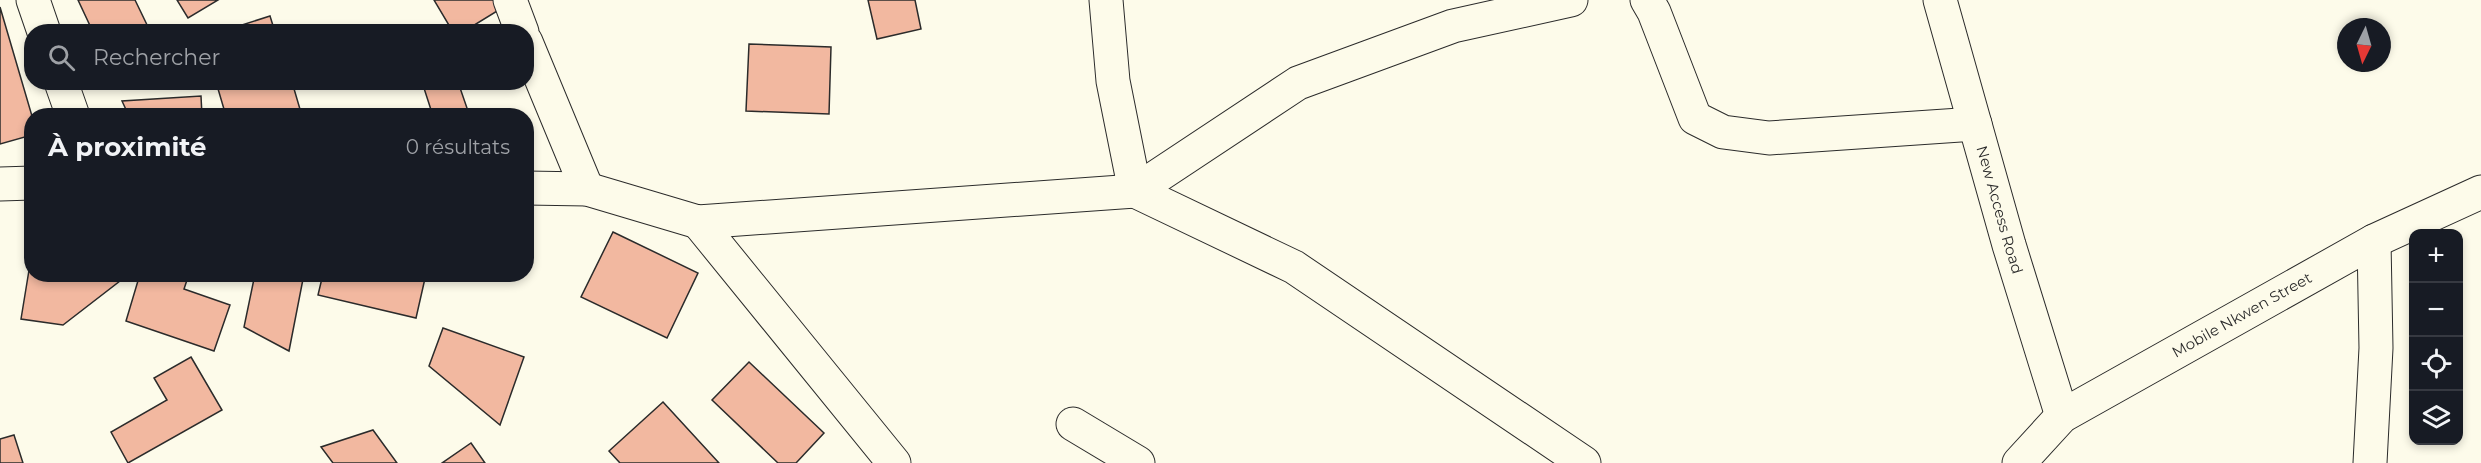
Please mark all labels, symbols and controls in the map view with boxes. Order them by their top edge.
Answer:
north arrow [2337,18,2391,72]
search box [24,24,534,90]
icon: search [45,41,78,74]
text: Rechercher [93,44,220,71]
text: À proximité [48,131,207,163]
text: 0 résultats [406,135,510,159]
street label: New Access Road [1972,143,2027,276]
map controls [2409,229,2463,445]
button: + [2409,229,2463,283]
street label: Mobile Nkwen Street [2168,268,2315,361]
button: − [2409,283,2463,337]
button: locate [2409,337,2463,391]
button: layers [2409,391,2463,445]

